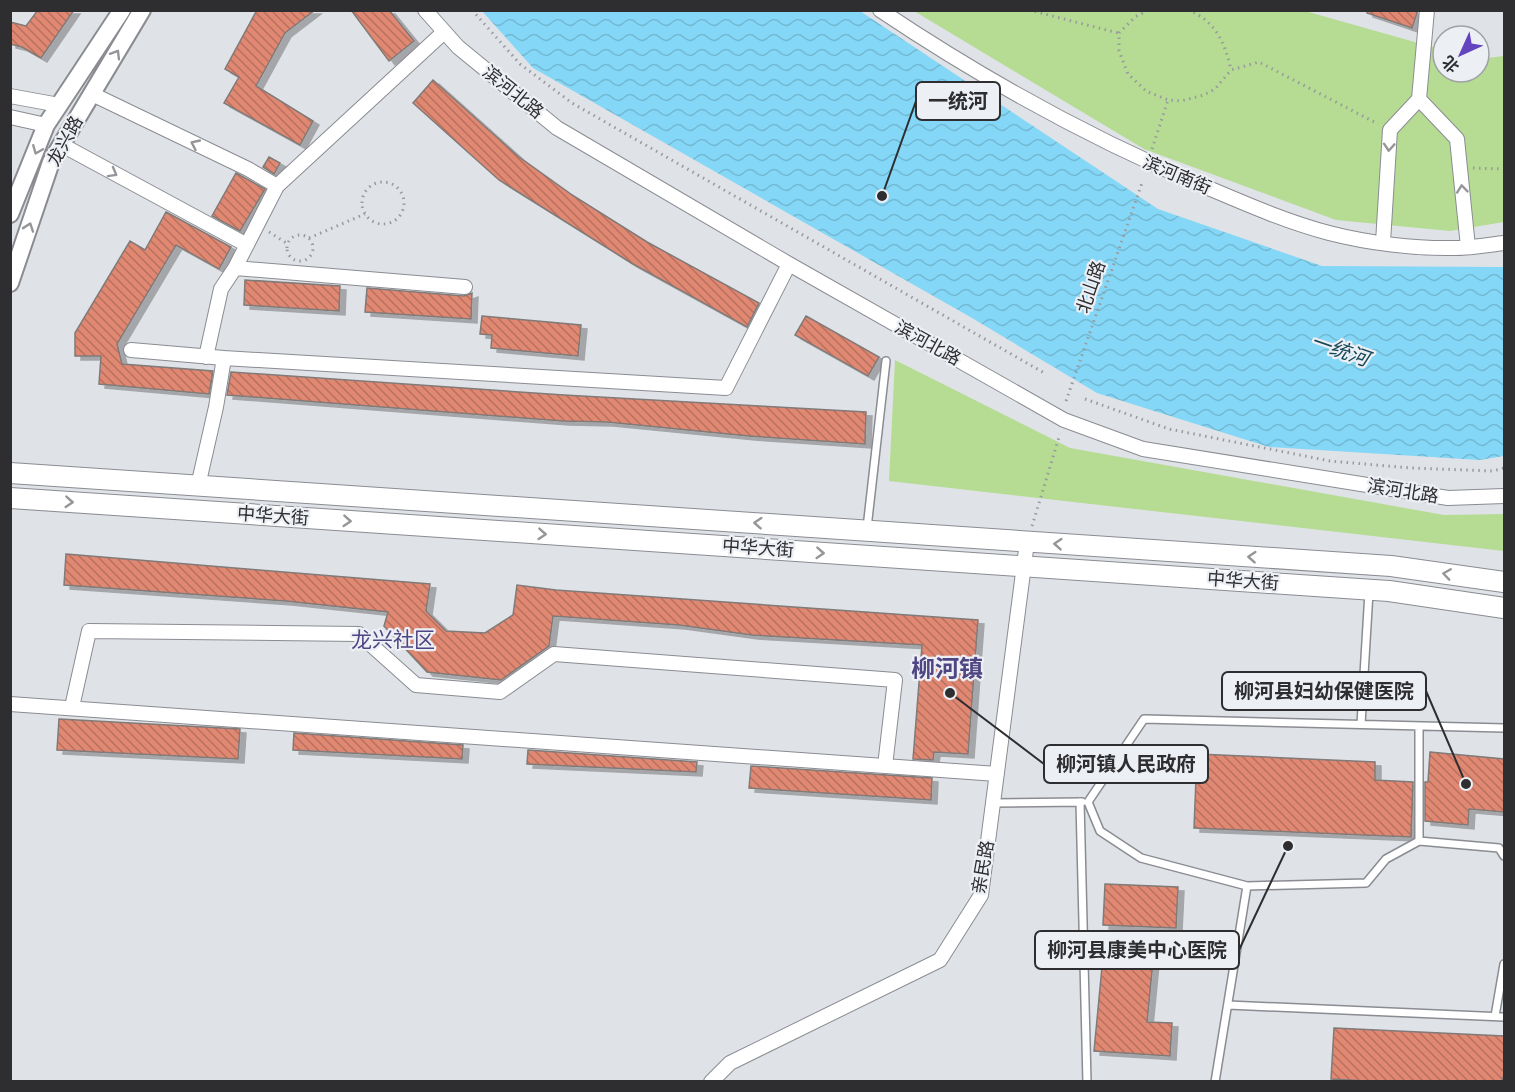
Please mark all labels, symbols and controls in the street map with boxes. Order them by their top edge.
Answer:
north arrow [1431,24,1491,84]
one-way arrow [109,50,121,60]
text: 北 [1438,51,1464,77]
street label: 滨河北路 [477,60,549,124]
callout: 一统河 [916,82,1000,120]
text: 一统河 [928,88,988,114]
street label: 龙兴路 [41,112,89,170]
one-way arrow [190,139,201,151]
one-way arrow [1383,142,1396,151]
one-way arrow [31,144,44,154]
street label: 滨河南街 [1139,150,1215,200]
one-way arrow [107,166,117,177]
one-way arrow [1456,184,1469,193]
one-way arrow [22,222,35,233]
street label: 北山路 [1071,258,1111,316]
street label: 滨河北路 [891,315,965,371]
water label: 一统河 [1307,328,1376,373]
street label: 滨河北路 [1366,474,1440,508]
one-way arrow [64,495,73,508]
street label: 中华大街 [236,502,310,530]
one-way arrow [343,514,352,527]
one-way arrow [754,517,763,530]
one-way arrow [537,527,546,540]
street label: 中华大街 [721,534,795,562]
one-way arrow [1053,537,1062,550]
one-way arrow [816,546,825,559]
one-way arrow [1248,551,1257,564]
street label: 中华大街 [1206,567,1280,595]
one-way arrow [1442,568,1451,580]
district label: 龙兴社区 [351,626,435,654]
district label: 柳河镇 [911,653,983,684]
callout: 柳河县妇幼保健医院 [1222,672,1426,710]
text: 柳河县妇幼保健医院 [1234,678,1414,704]
callout: 柳河镇人民政府 [1044,745,1208,783]
text: 柳河镇人民政府 [1056,751,1196,777]
street label: 亲民路 [966,838,1000,896]
callout: 柳河县康美中心医院 [1035,931,1239,969]
text: 柳河县康美中心医院 [1047,937,1227,963]

